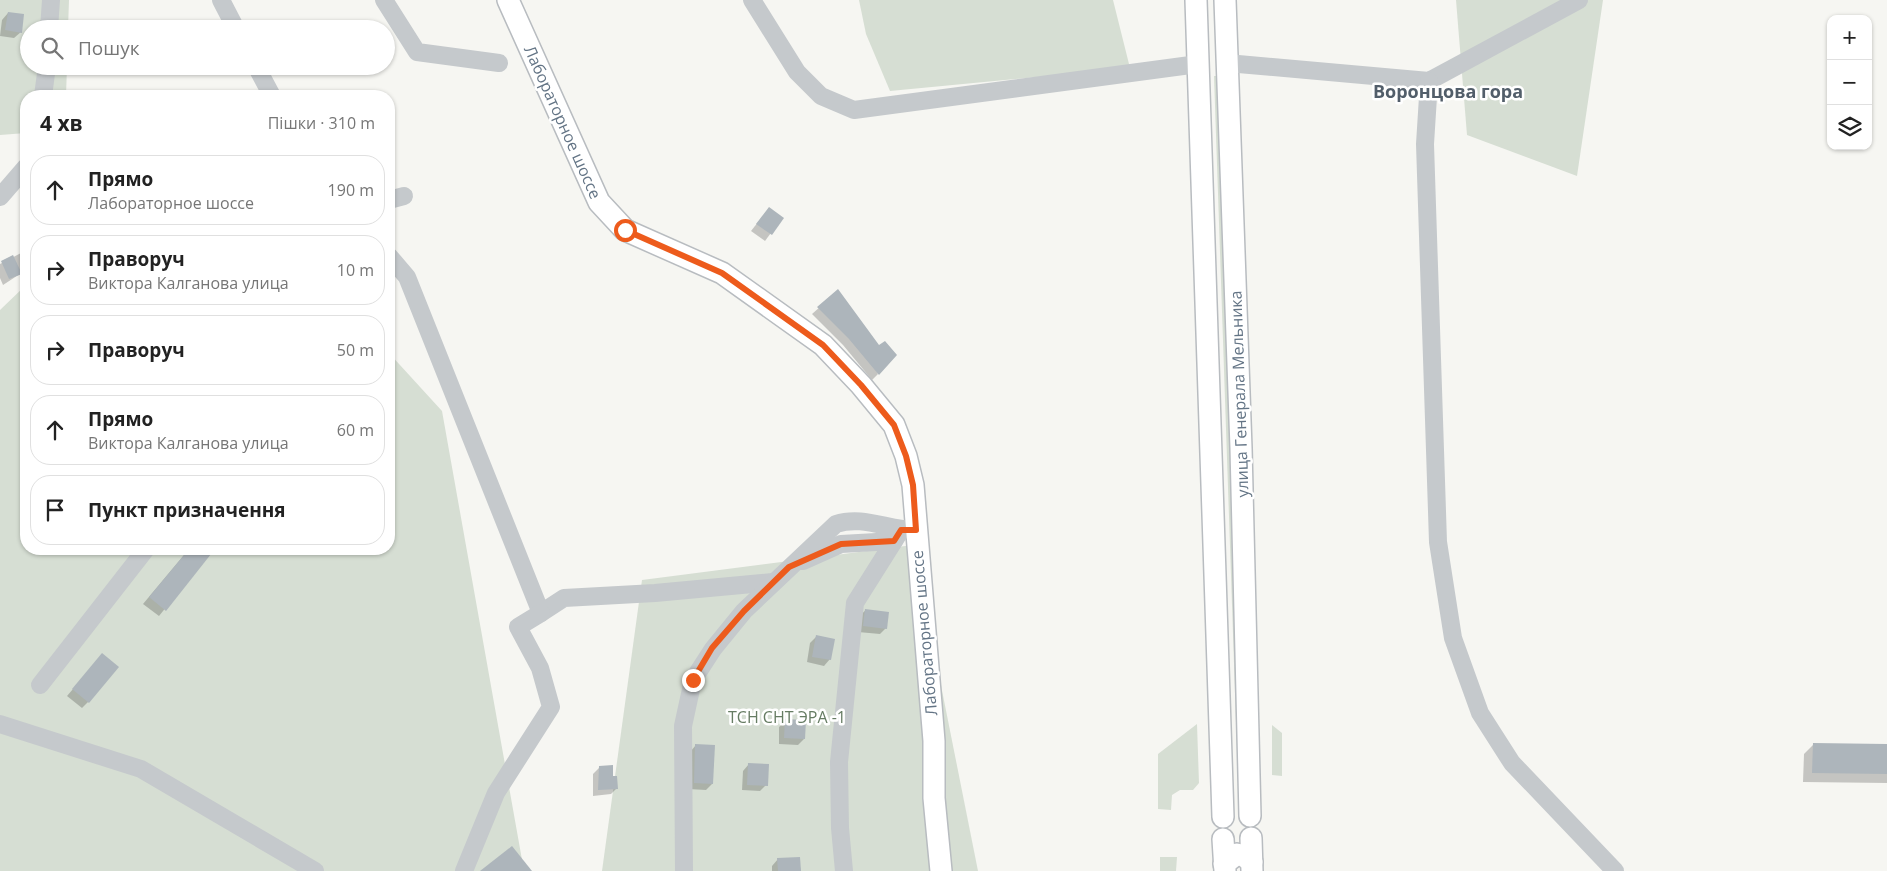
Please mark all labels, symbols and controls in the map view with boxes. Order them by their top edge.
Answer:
map controls [1827,15,1872,150]
button: + [1827,15,1872,60]
search box [20,20,395,75]
icon: search [38,34,66,62]
text: Пошук [78,35,140,61]
street label: Лабораторное шоссе [519,42,607,202]
button: − [1827,60,1872,105]
district label: Воронцова гора [1373,79,1523,103]
button: layers [1827,105,1872,150]
text: 4 хв [40,109,83,137]
text: Пішки · 310 m [268,112,375,134]
text: Прямо [88,166,153,192]
icon: ahead [41,176,69,204]
text: 190 m [328,179,374,201]
text: Лабораторное шоссе [88,192,254,214]
route start [614,219,637,242]
text: Праворуч [88,246,185,272]
icon: right [41,256,69,284]
text: 10 m [337,259,374,281]
text: Виктора Калганова улица [88,272,289,294]
street label: улица Генерала Мельника [1224,290,1254,498]
icon: right [41,336,69,364]
text: Праворуч [88,337,185,363]
text: 50 m [337,339,374,361]
text: Прямо [88,406,153,432]
icon: ahead [41,416,69,444]
text: 60 m [337,419,374,441]
text: Виктора Калганова улица [88,432,289,454]
icon: arrive [41,496,69,524]
text: Пункт призначення [88,497,286,523]
street label: Лабораторное шоссе [906,549,942,717]
route end [682,669,705,692]
park label: ТСН СНТ ЭРА -1 [728,706,846,728]

